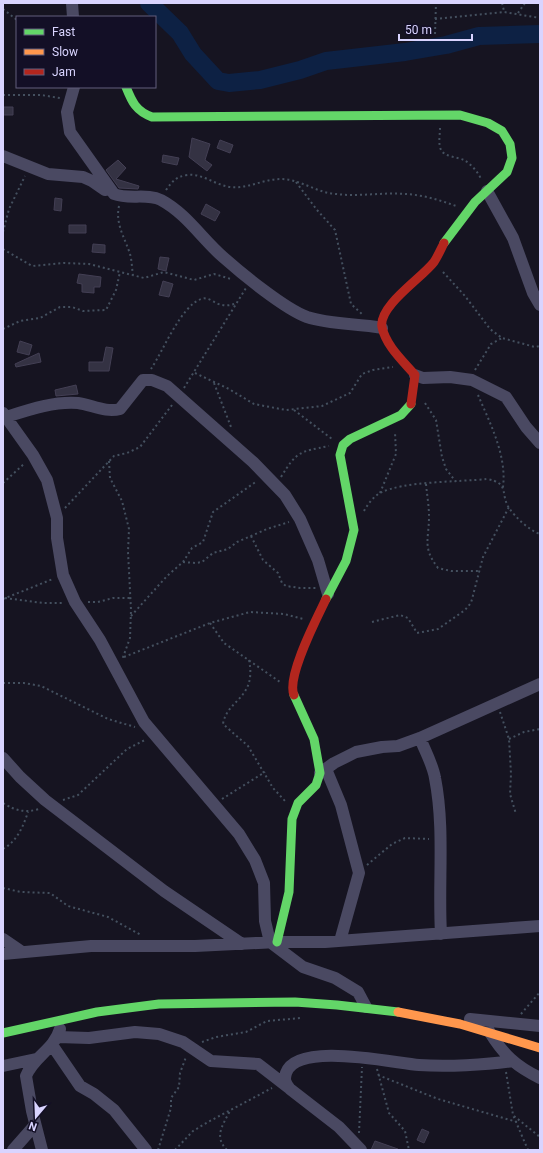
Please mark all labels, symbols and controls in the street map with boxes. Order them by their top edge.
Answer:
legend [16,16,156,88]
scale bar [399,16,472,42]
text: 50 m [405,23,432,37]
text: Fast [52,25,75,39]
text: Slow [52,45,78,59]
text: Jam [52,65,76,79]
north arrow [16,1097,56,1137]
text: N [27,1118,39,1133]

